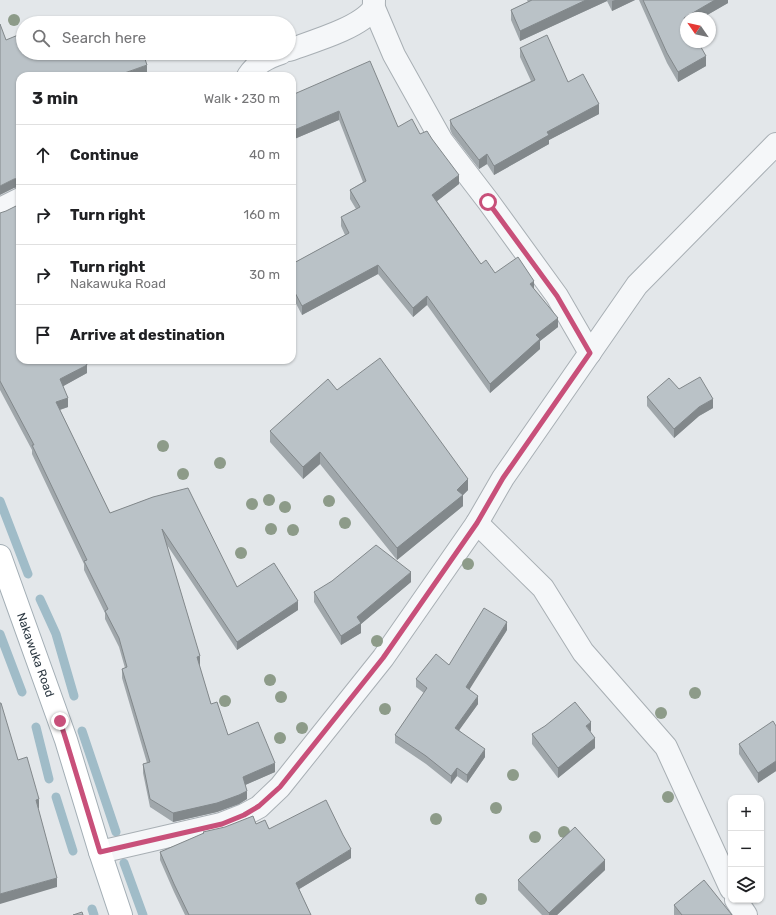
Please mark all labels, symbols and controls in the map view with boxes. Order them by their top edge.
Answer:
north arrow [680,12,716,48]
search box [16,16,296,60]
icon: search [30,27,52,49]
text: Search here [62,29,146,47]
text: 3 min [32,88,78,108]
text: Walk · 230 m [204,91,280,106]
icon: ahead [32,144,54,166]
text: Continue [70,146,139,164]
text: 40 m [249,147,280,162]
route start [479,193,497,211]
icon: right [32,204,54,226]
text: Turn right [70,206,145,224]
text: 160 m [244,207,280,222]
text: Turn right [70,258,145,276]
icon: right [32,264,54,286]
text: 30 m [249,267,280,282]
text: Nakawuka Road [70,276,166,291]
icon: arrive [32,324,54,346]
text: Arrive at destination [70,326,225,344]
street label: Nakawuka Road [14,611,57,699]
route end [51,712,69,730]
map controls [728,795,764,903]
button: + [728,795,764,831]
button: − [728,831,764,867]
button: layers [728,867,764,903]

